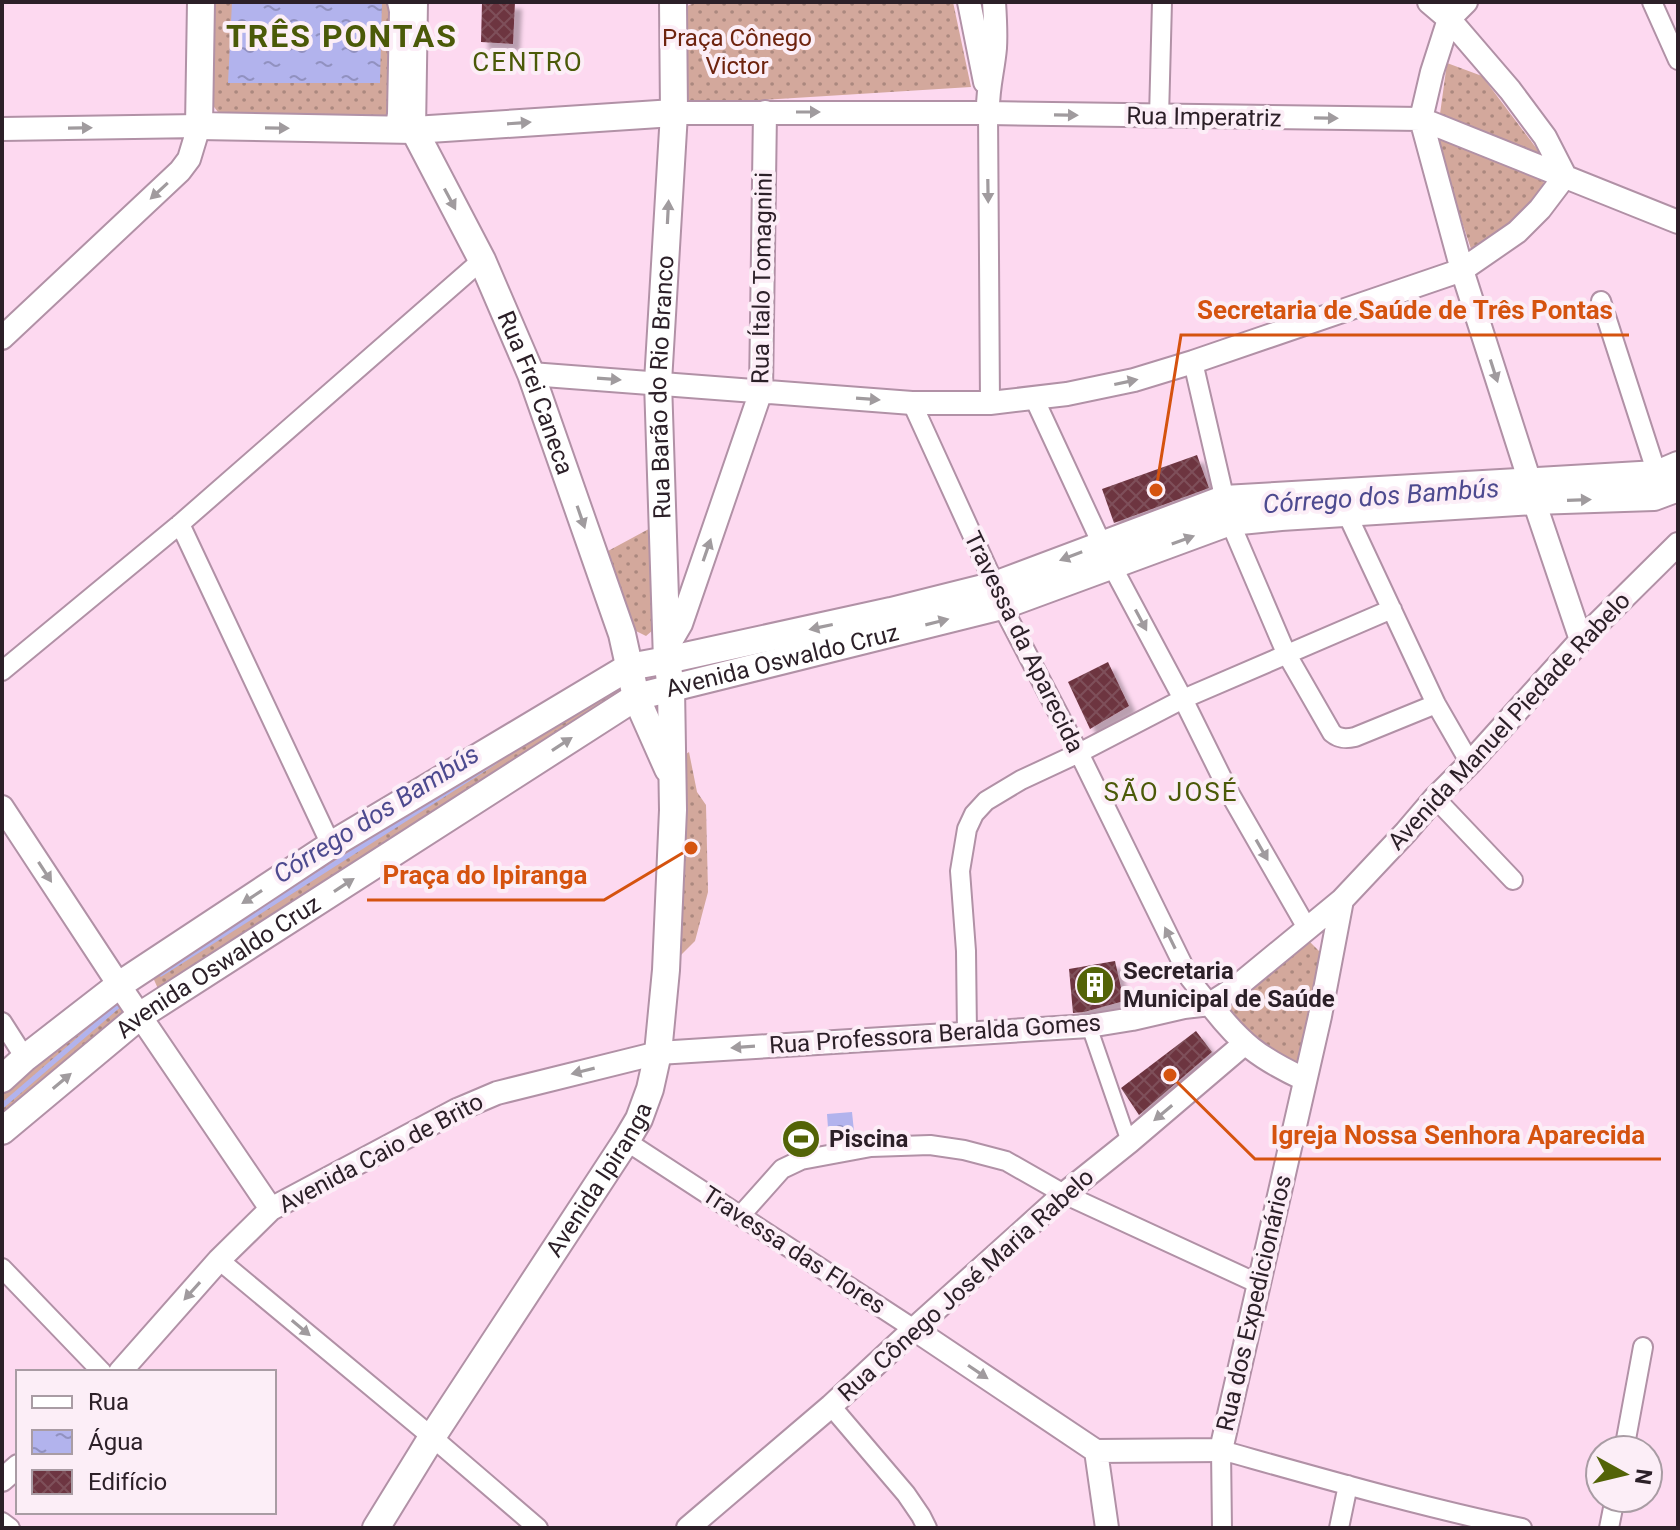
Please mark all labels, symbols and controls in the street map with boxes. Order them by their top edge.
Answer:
district label: TRÊS PONTAS [226,17,458,55]
park label: Praça Cônego Victor [662,24,812,80]
district label: CENTRO [472,47,584,77]
street label: Rua Imperatriz [1126,102,1282,132]
one-way arrow [796,106,821,118]
one-way arrow [1054,109,1079,121]
one-way arrow [1314,112,1339,124]
one-way arrow [507,116,532,129]
one-way arrow [68,122,93,134]
one-way arrow [265,122,290,134]
street label: Rua Ítalo Tomagnini [746,172,778,384]
one-way arrow [982,179,995,204]
one-way arrow [150,181,169,199]
one-way arrow [443,188,456,211]
one-way arrow [662,199,675,224]
street label: Rua Barão do Rio Branco [644,254,680,520]
callout: Secretaria de Saúde de Três Pontas [1181,285,1629,335]
text: Secretaria de Saúde de Três Pontas [1197,295,1613,325]
street label: Rua Frei Caneca [492,307,579,478]
one-way arrow [1488,359,1501,383]
one-way arrow [597,373,622,386]
one-way arrow [1113,375,1138,388]
one-way arrow [856,393,881,406]
water label: Córrego dos Bambús [1262,473,1500,519]
one-way arrow [1567,493,1592,506]
one-way arrow [576,505,588,529]
street label: Travessa da Aparecida [958,527,1090,757]
one-way arrow [1171,533,1195,545]
one-way arrow [701,538,713,562]
one-way arrow [1059,550,1083,563]
street label: Avenida Manuel Piedade Rabelo [1382,586,1636,856]
one-way arrow [1134,608,1147,631]
one-way arrow [924,615,949,628]
street label: Avenida Oswaldo Cruz [663,618,902,703]
one-way arrow [808,621,833,634]
one-way arrow [552,737,573,752]
water label: Córrego dos Bambús [268,739,484,889]
district label: SÃO JOSÉ [1103,777,1239,807]
one-way arrow [1255,838,1269,861]
callout: Praça do Ipiranga [367,850,604,900]
text: Praça do Ipiranga [383,860,588,890]
one-way arrow [37,861,52,883]
one-way arrow [333,877,354,892]
street label: Avenida Oswaldo Cruz [110,889,326,1044]
one-way arrow [241,890,263,904]
one-way arrow [1163,926,1177,949]
place label: Secretaria Municipal de Saúde [1123,957,1335,1013]
building icon: Secretaria Municipal de Saúde [1074,964,1116,1006]
street label: Rua Professora Beralda Gomes [768,1008,1102,1060]
one-way arrow [730,1041,755,1054]
one-way arrow [570,1066,595,1078]
one-way arrow [52,1073,72,1090]
street label: Avenida Caio de Brito [274,1087,488,1219]
street label: Avenida Ipiranga [540,1099,658,1262]
one-way arrow [1154,1104,1174,1121]
callout: Igreja Nossa Senhora Aparecida [1255,1109,1661,1159]
sports icon: Piscina [780,1118,822,1160]
text: Igreja Nossa Senhora Aparecida [1271,1120,1645,1150]
place label: Piscina [829,1125,908,1153]
street label: Rua Cônego José Maria Rabelo [833,1163,1099,1407]
street label: Rua dos Expedicionários [1211,1172,1297,1434]
street label: Travessa das Flores [697,1180,891,1320]
one-way arrow [184,1281,202,1300]
one-way arrow [291,1319,311,1336]
one-way arrow [968,1365,989,1380]
legend [16,1370,276,1514]
text: Rua [88,1388,129,1416]
text: Água [88,1428,143,1456]
north arrow [1584,1434,1664,1514]
text: N [1630,1467,1657,1486]
text: Edifício [88,1468,167,1496]

